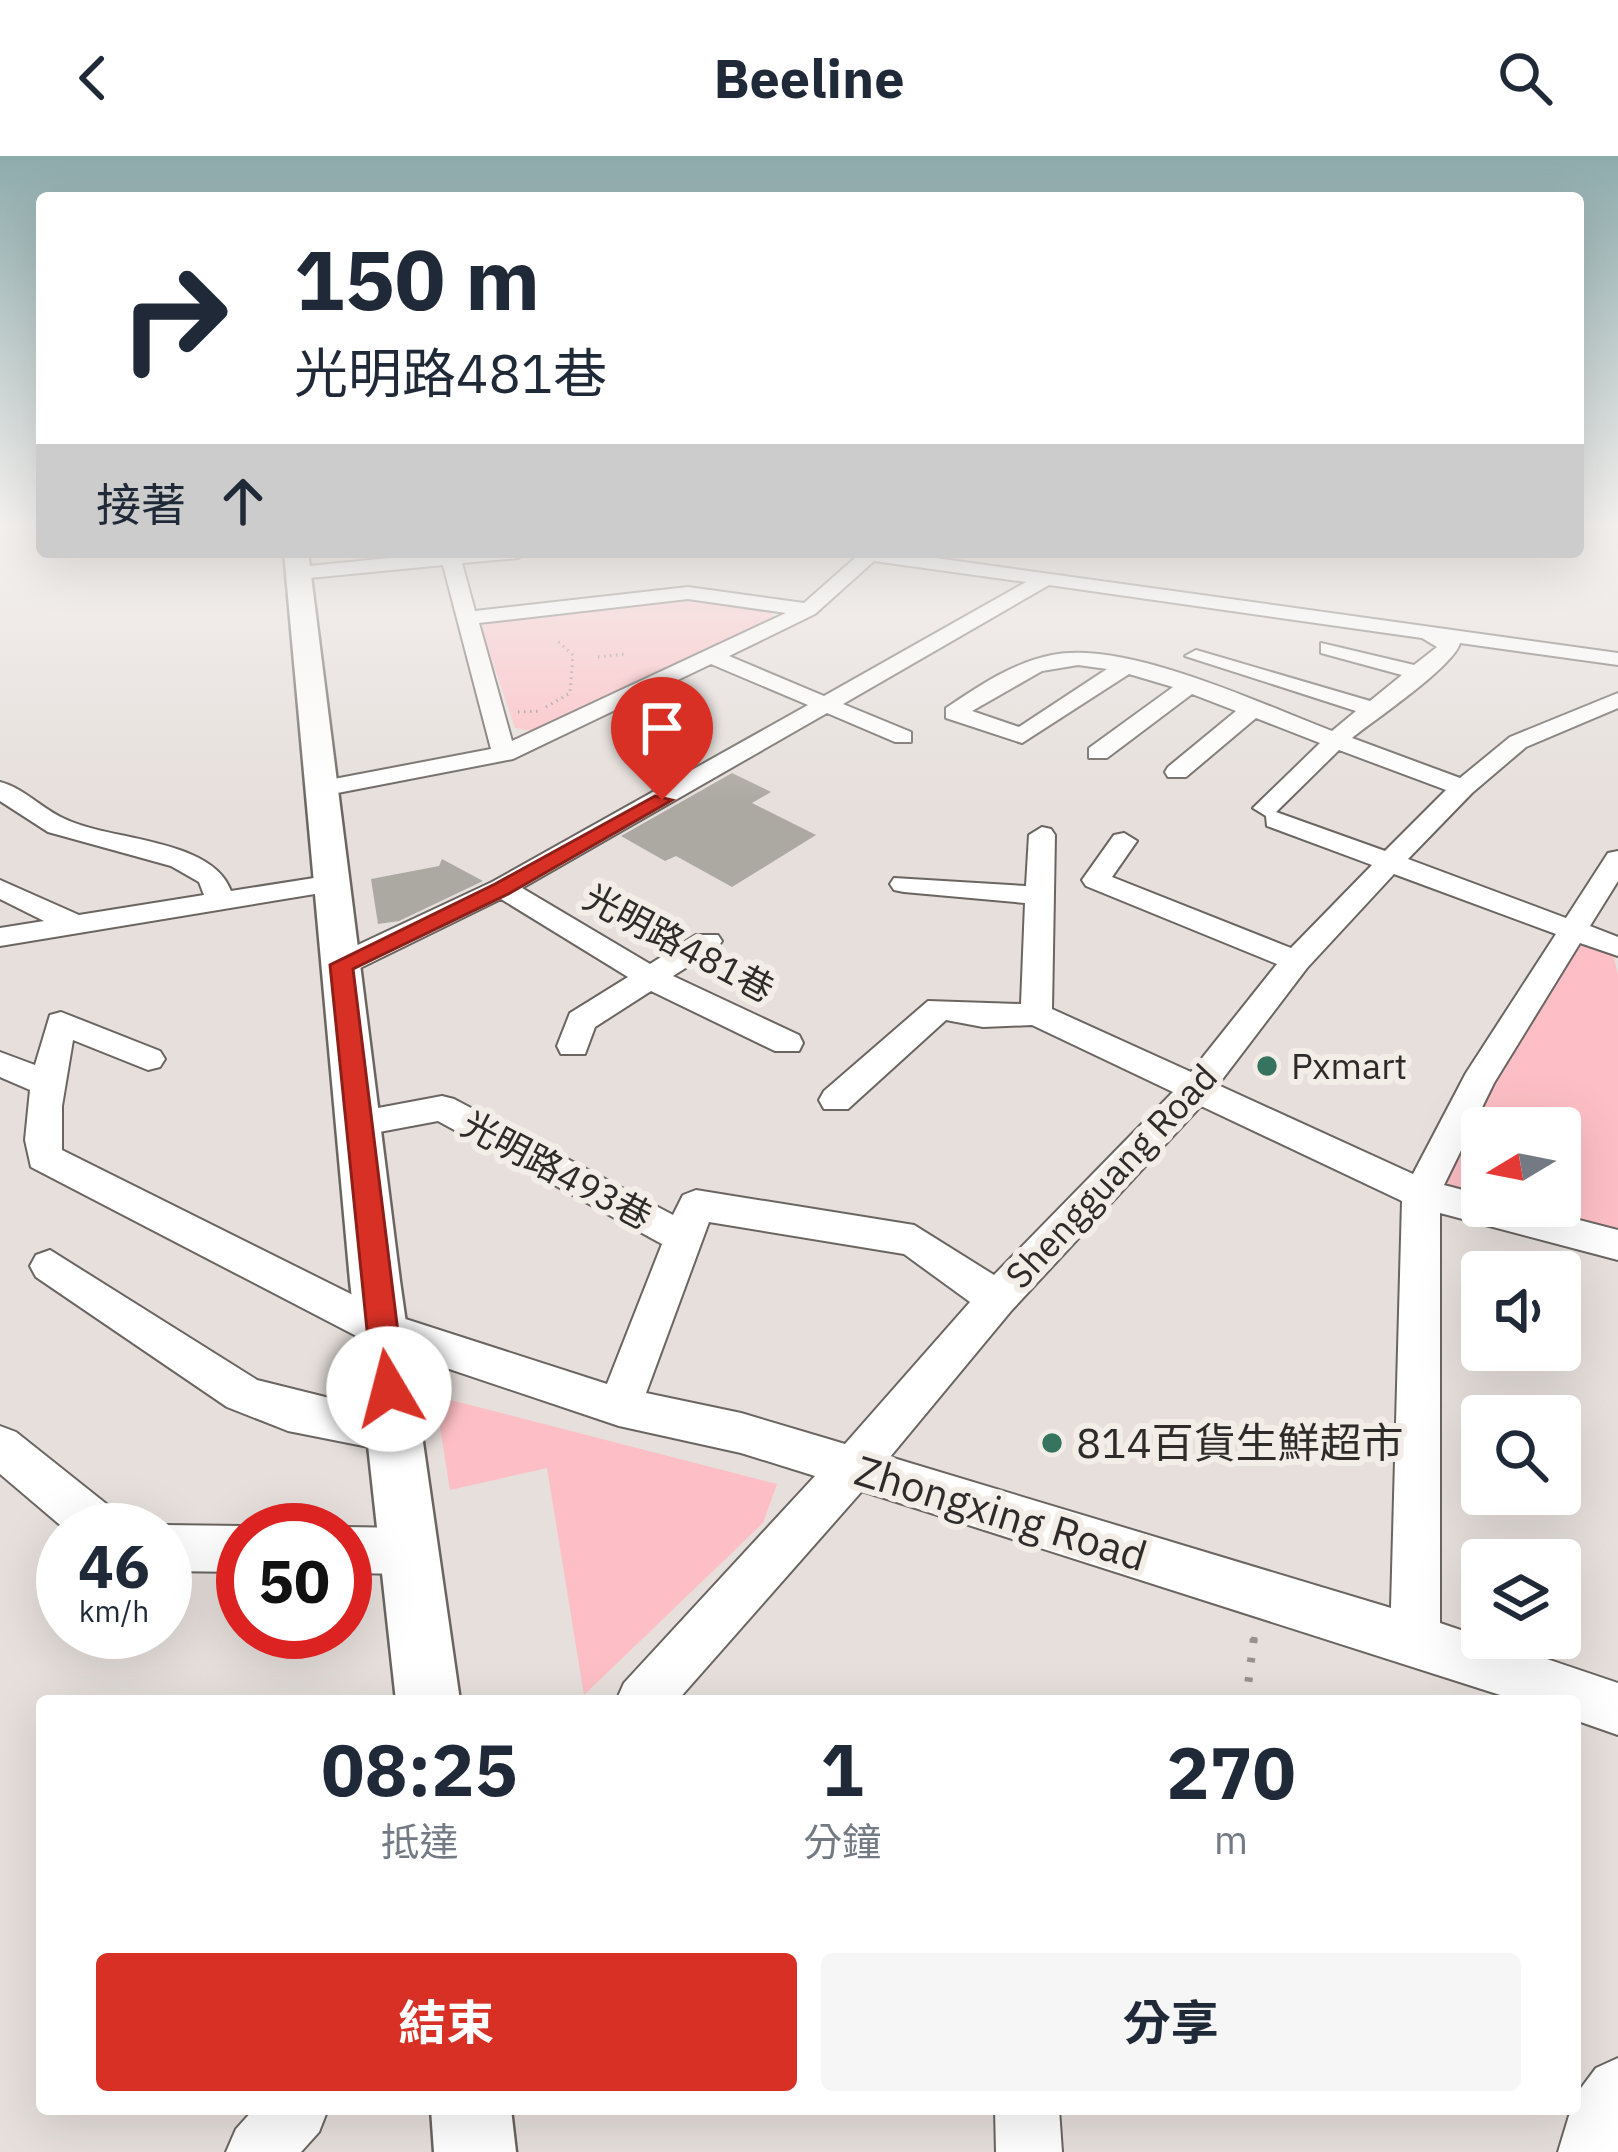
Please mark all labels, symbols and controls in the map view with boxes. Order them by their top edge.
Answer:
text: Beeline [713,43,905,113]
icon: back [60,45,126,111]
icon: search [1492,45,1558,111]
text: 150 m [294,224,540,333]
icon: right [96,240,252,396]
text: 光明路481巷 [294,338,607,408]
icon: ahead [210,468,276,534]
text: 接著 [96,475,186,533]
pin [611,677,713,800]
icon: arrive [629,695,695,761]
street label: 光明路481巷 [576,873,782,1012]
place label: Pxmart [1291,1042,1407,1089]
marker: Pxmart [1254,1053,1280,1079]
street label: Shengguang Road [995,1054,1227,1298]
street label: 光明路493巷 [454,1100,660,1239]
north arrow [1461,1107,1581,1227]
map controls [1461,1107,1581,1659]
button: sound [1461,1251,1581,1371]
position arrow [326,1326,452,1452]
button: search [1461,1395,1581,1515]
place label: 814百貨生鮮超市 [1076,1415,1404,1470]
marker: 814百貨生鮮超市 [1039,1430,1065,1456]
street label: Zhongxing Road [849,1442,1154,1583]
speed limit sign: 50 [216,1503,372,1659]
text: 46 [78,1526,150,1605]
button: layers [1461,1539,1581,1659]
text: km/h [79,1591,149,1630]
text: 08:25 [321,1722,518,1816]
text: 1 [820,1722,864,1816]
text: 270 [1166,1725,1296,1819]
text: m [1214,1814,1248,1865]
text: 抵達 [380,1816,458,1867]
text: 分鐘 [803,1816,881,1867]
button: 結束 [96,1953,797,2091]
button: 分享 [821,1953,1521,2091]

